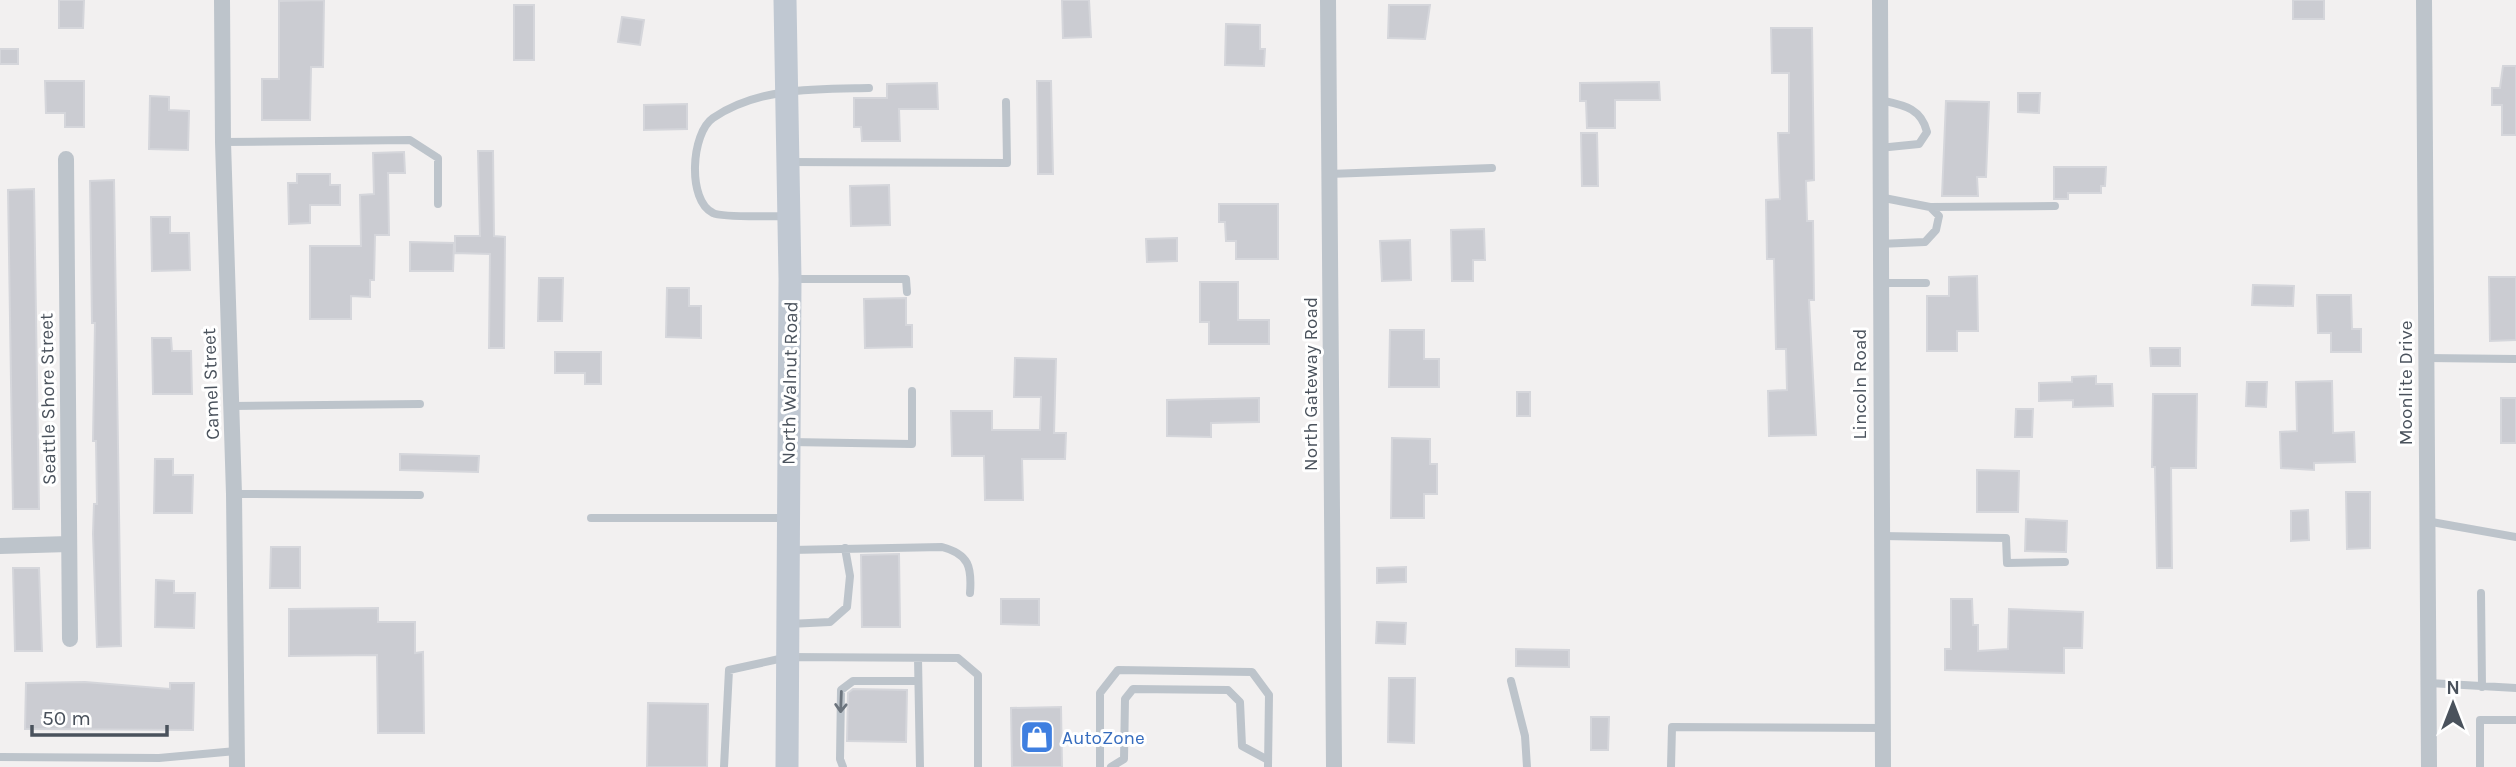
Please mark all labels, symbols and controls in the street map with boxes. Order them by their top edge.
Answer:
street label: North Gateway Road [1300,297,1322,471]
street label: North Walnut Road [778,301,802,465]
street label: Seattle Shore Street [35,313,61,485]
street label: Moonlite Drive [2395,320,2417,446]
street label: Camel Street [198,328,224,440]
street label: Lincoln Road [1849,328,1871,440]
north arrow [2418,669,2488,739]
text: N [2446,677,2460,699]
one-way arrow [835,690,848,713]
scale bar [32,694,166,738]
text: 50 m [42,706,91,730]
shop icon: AutoZone [1018,718,1056,756]
place label: AutoZone [1062,727,1145,749]

